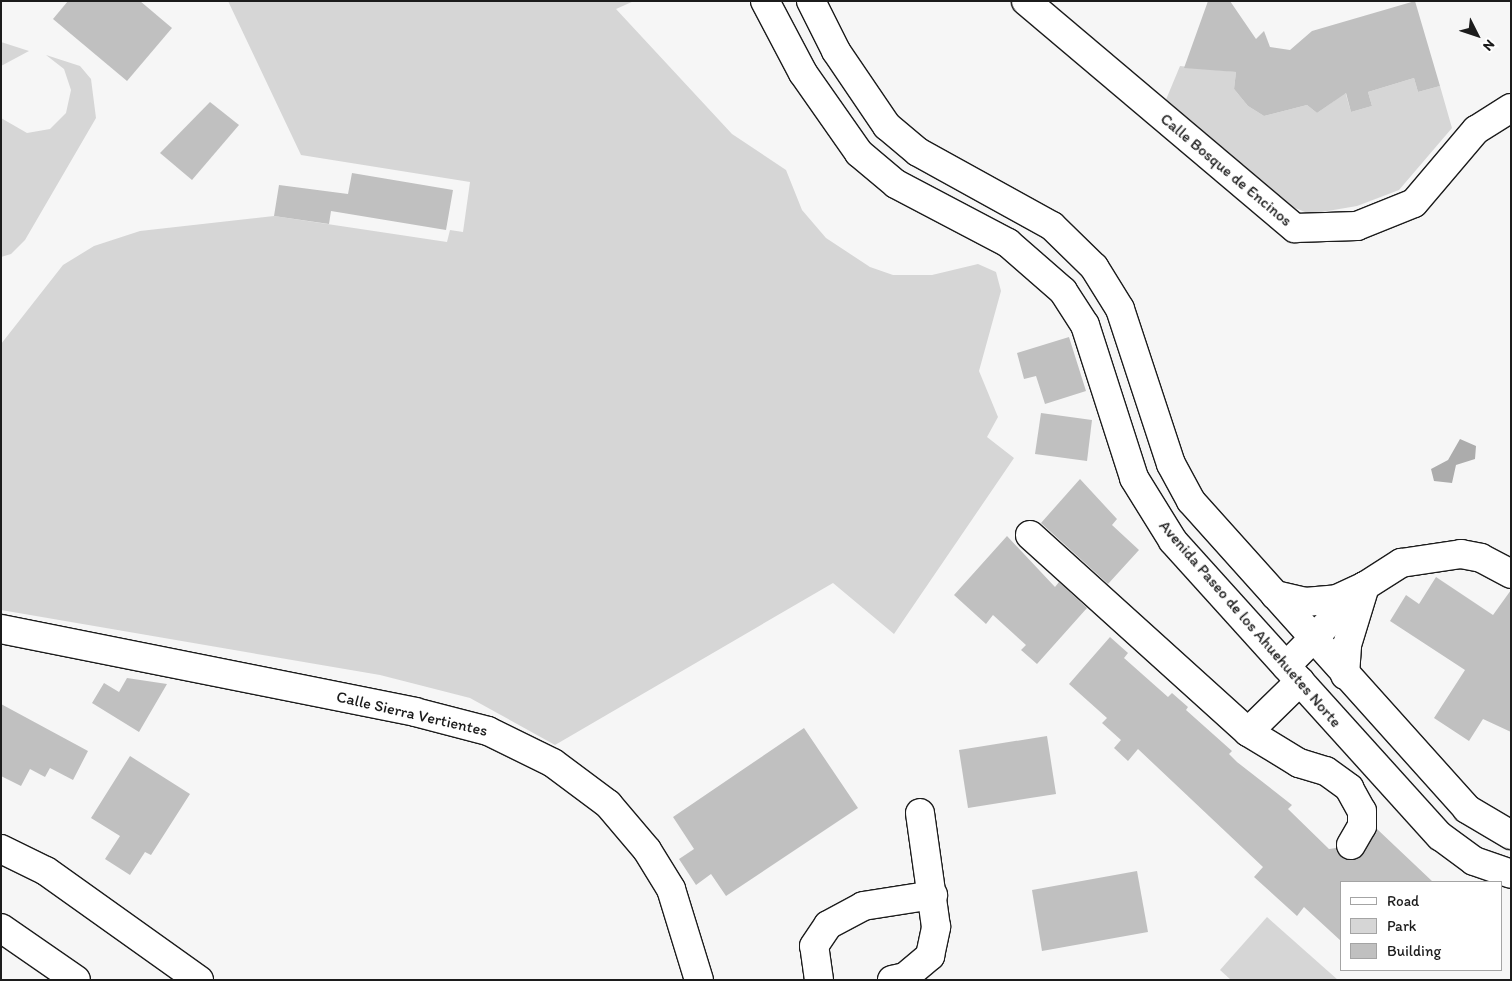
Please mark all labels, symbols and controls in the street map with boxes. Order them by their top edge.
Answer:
north arrow [1452,10,1502,60]
text: N [1479,36,1498,54]
street label: Calle Bosque de Encinos [1156,109,1296,231]
street label: Avenida Paseo de los Ahuehuetes Norte [1155,516,1345,732]
street label: Calle Sierra Vertientes [335,687,489,741]
legend [1340,881,1502,971]
text: Road [1387,892,1419,910]
text: Park [1387,917,1417,935]
text: Building [1387,942,1441,960]

